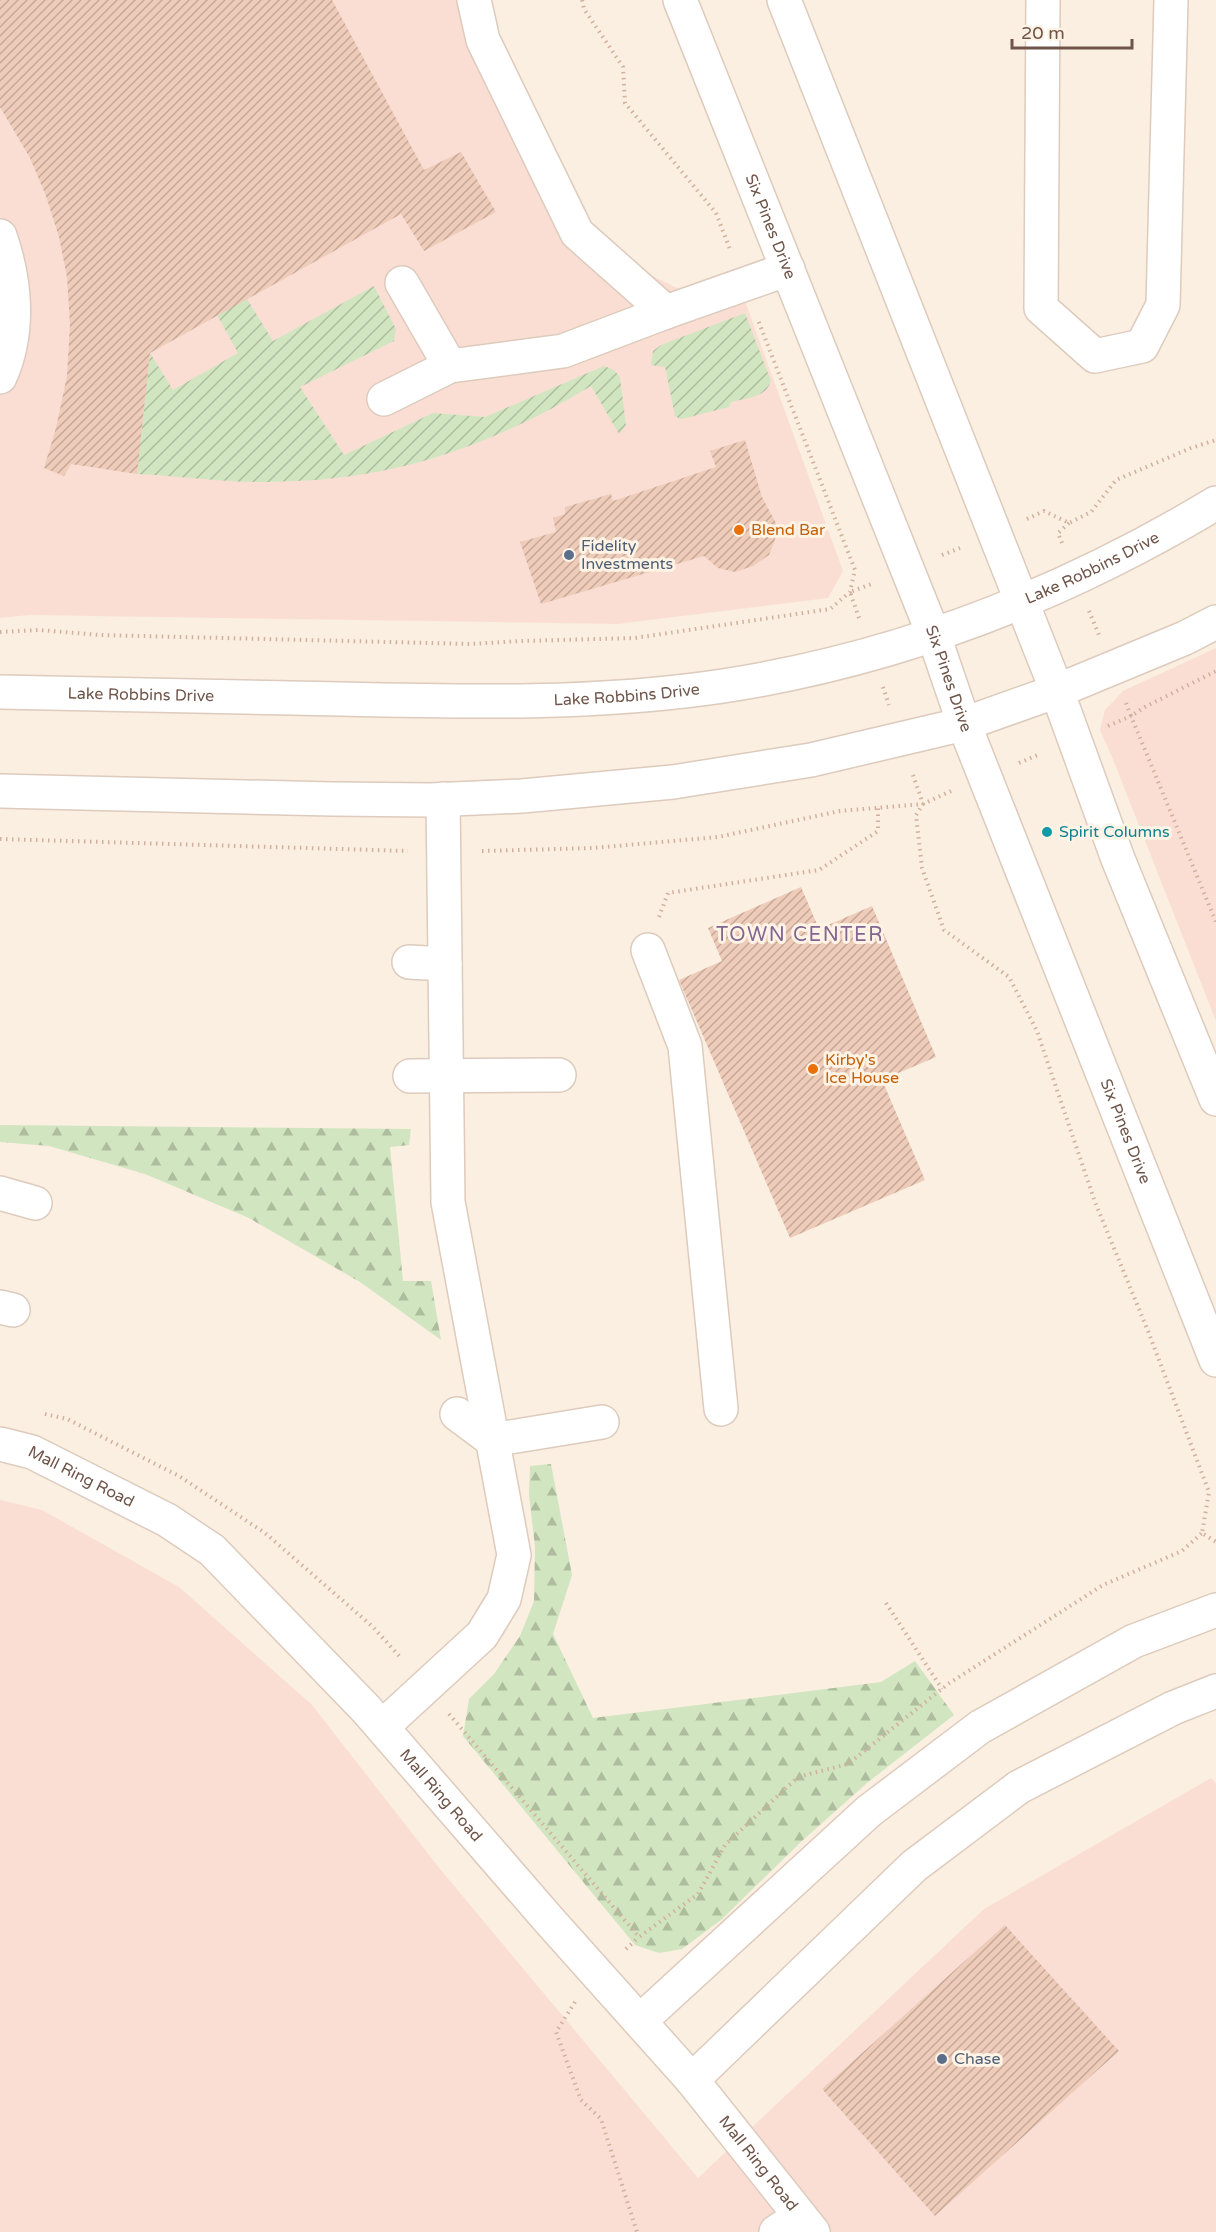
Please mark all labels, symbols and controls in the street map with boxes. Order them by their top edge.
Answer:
scale bar [1012,12,1132,50]
text: 20 m [1021,22,1065,44]
street label: Six Pines Drive [741,171,800,282]
place label: Blend Bar [751,520,826,540]
marker: Blend Bar [732,523,746,537]
street label: Lake Robbins Drive [1022,527,1163,609]
place label: Fidelity Investments [581,536,673,574]
marker: Fidelity Investments [562,548,576,562]
street label: Six Pines Drive [921,623,976,735]
street label: Lake Robbins Drive [553,679,701,710]
street label: Lake Robbins Drive [67,684,214,706]
place label: Spirit Columns [1059,822,1170,842]
marker: Spirit Columns [1040,825,1054,839]
district label: TOWN CENTER [716,923,884,947]
place label: Kirby's Ice House [825,1050,899,1088]
marker: Kirby's Ice House [806,1062,820,1076]
street label: Six Pines Drive [1096,1076,1155,1187]
street label: Mall Ring Road [25,1442,138,1512]
street label: Mall Ring Road [395,1745,487,1846]
place label: Chase [954,2049,1001,2069]
marker: Chase [935,2052,949,2066]
street label: Mall Ring Road [714,2112,802,2215]

